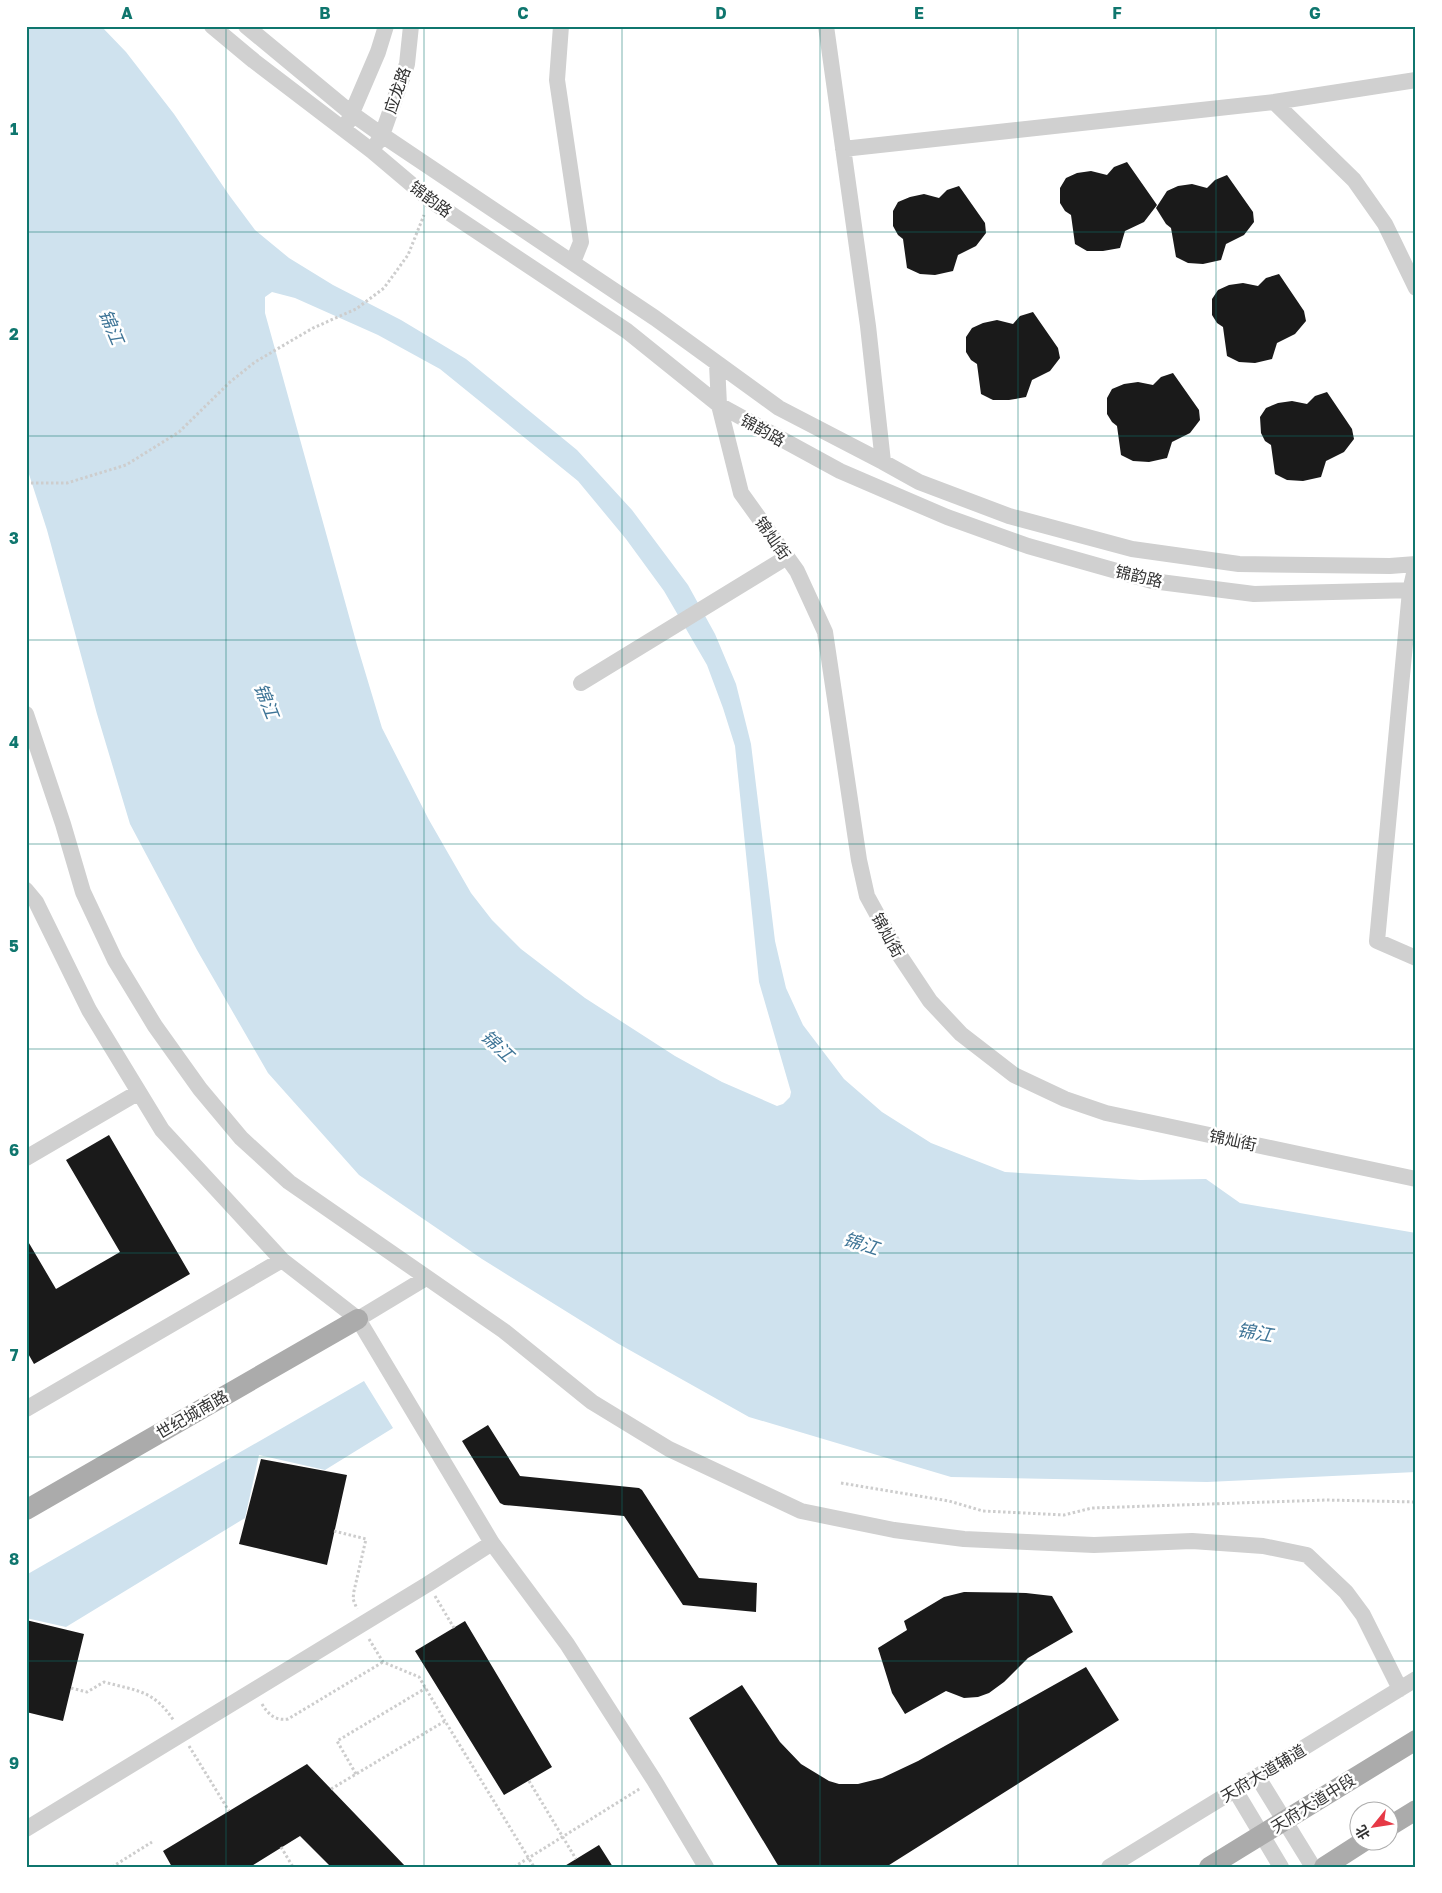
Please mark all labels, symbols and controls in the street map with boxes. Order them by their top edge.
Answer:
text: A [121,3,133,23]
text: B [319,3,331,23]
text: C [517,3,529,23]
text: D [715,3,727,23]
text: E [914,3,924,23]
text: F [1112,3,1122,23]
text: G [1309,3,1321,23]
street label: 应龙路 [380,64,414,116]
text: 1 [10,119,18,139]
street label: 锦韵路 [406,177,456,221]
water label: 锦江 [95,306,130,349]
text: 2 [9,324,19,344]
street label: 锦韵路 [737,410,789,450]
street label: 锦灿街 [751,513,795,563]
text: 3 [9,528,19,548]
street label: 锦韵路 [1113,561,1165,591]
water label: 锦江 [250,680,285,723]
text: 4 [9,732,19,752]
street label: 锦灿街 [868,909,908,961]
text: 5 [9,936,19,956]
water label: 锦江 [477,1025,520,1067]
street label: 锦灿街 [1207,1125,1259,1155]
text: 6 [9,1140,19,1160]
water label: 锦江 [841,1227,884,1260]
water label: 锦江 [1236,1318,1277,1346]
text: 7 [10,1345,19,1365]
street label: 世纪城南路 [152,1385,232,1443]
text: 8 [9,1549,19,1569]
street label: 天府大道辅道 [1217,1740,1309,1806]
text: 9 [9,1753,19,1773]
street label: 天府大道中段 [1267,1769,1359,1837]
north arrow [1350,1800,1400,1850]
text: 北 [1351,1822,1373,1843]

